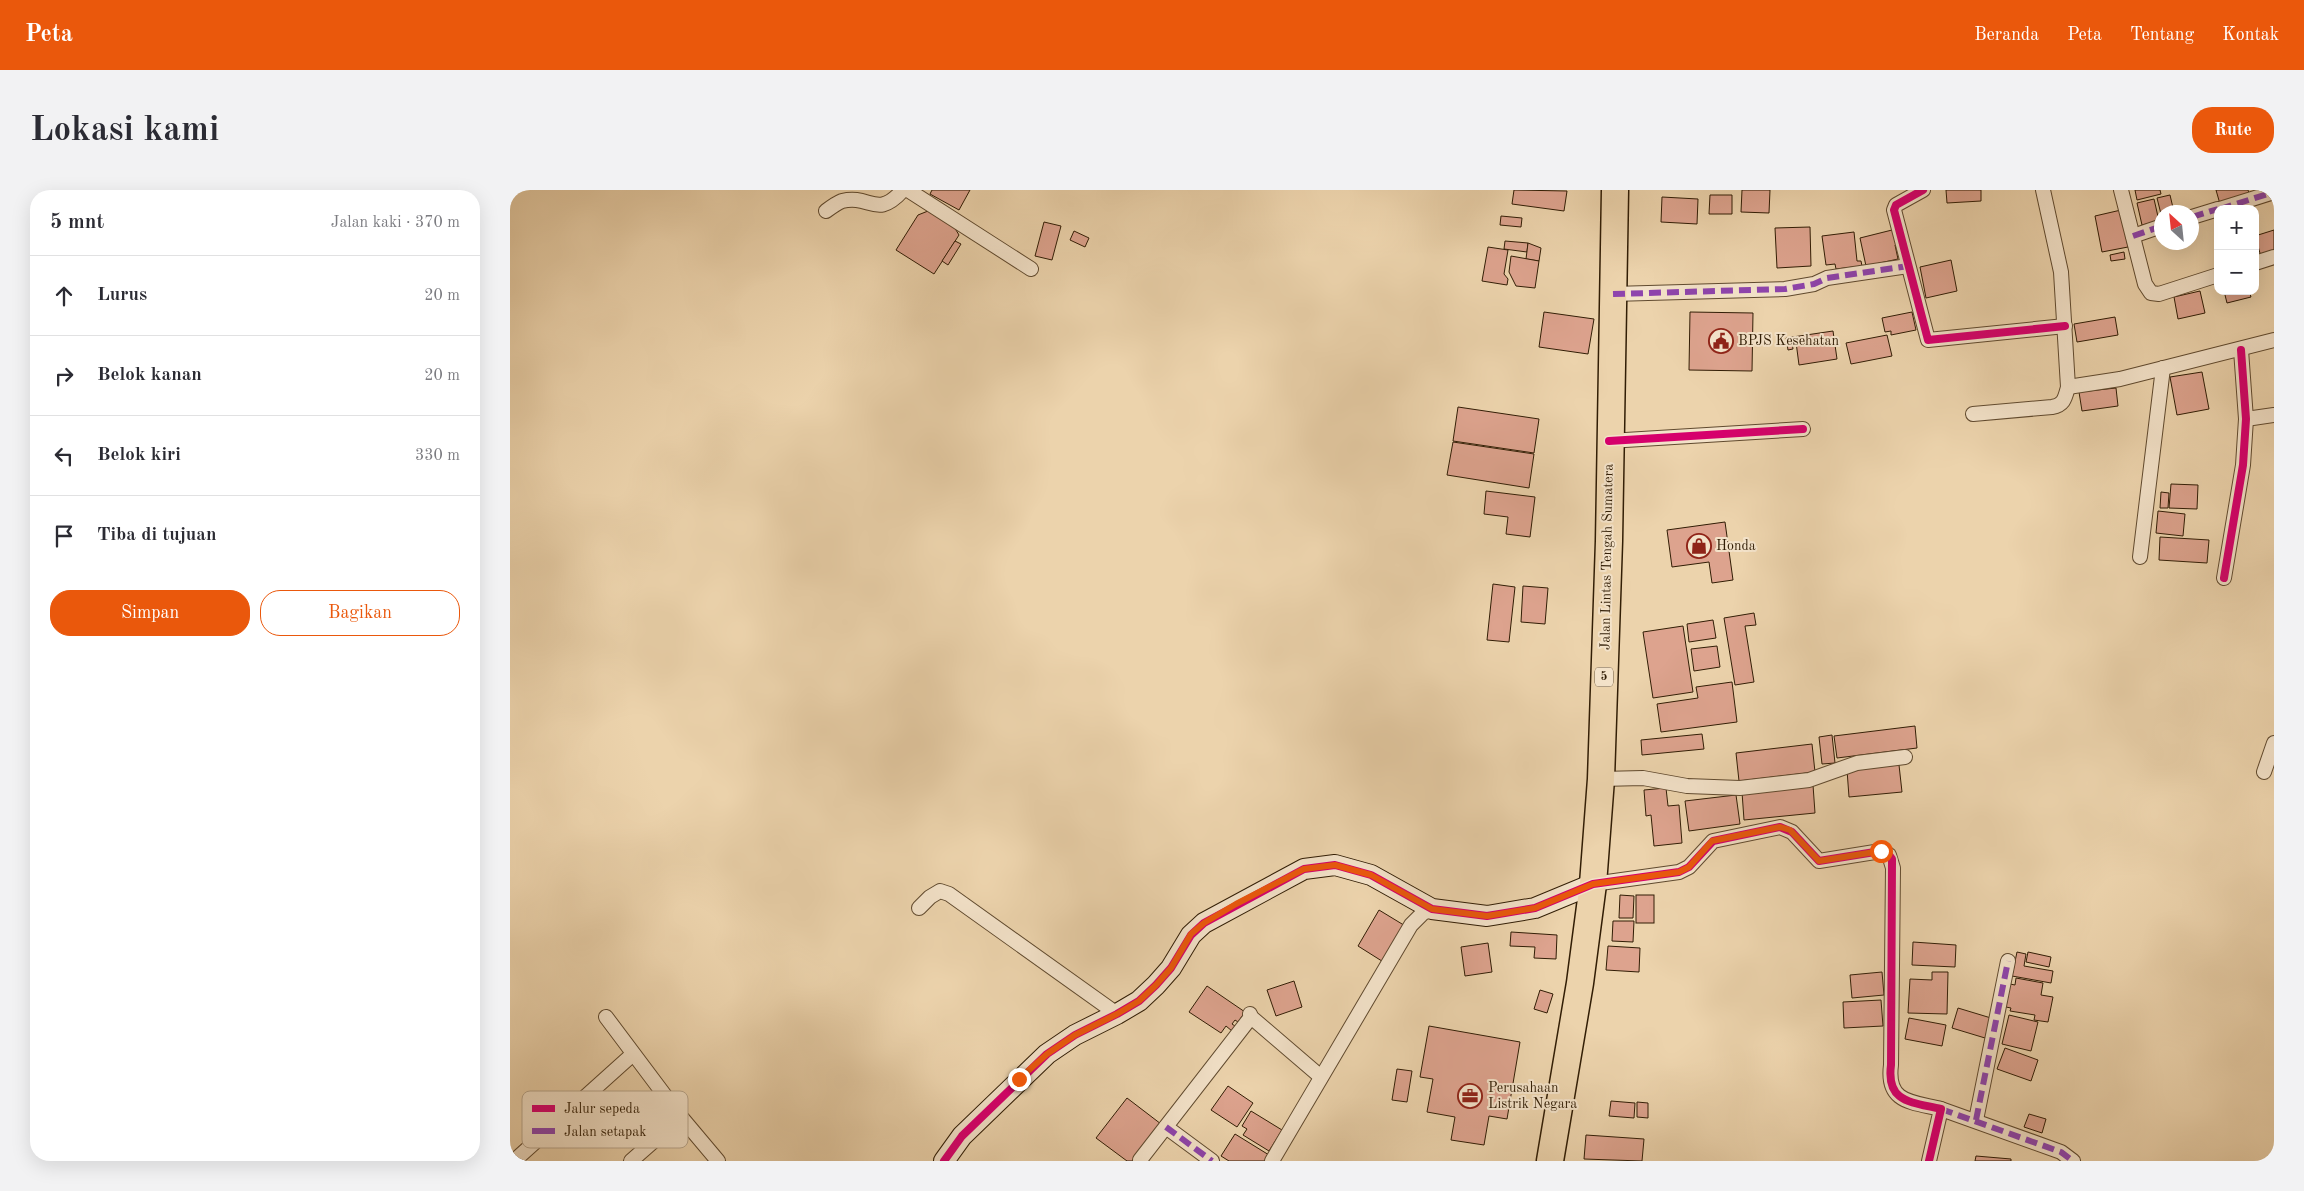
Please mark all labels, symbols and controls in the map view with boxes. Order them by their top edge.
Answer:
text: Peta [25,23,73,47]
text: Beranda [1974,26,2039,44]
text: Peta [2067,26,2102,44]
text: Tentang [2130,26,2194,44]
text: Kontak [2222,26,2279,44]
button: Rute [2192,107,2274,153]
text: Lokasi kami [30,113,219,148]
north arrow [2154,205,2199,250]
map controls [2214,205,2259,295]
button: + [2214,205,2259,250]
text: 5 mnt [50,212,104,233]
text: Jalan kaki · 370 m [331,215,460,231]
button: − [2214,250,2259,295]
icon: ahead [50,282,78,310]
text: Lurus [97,286,147,305]
text: 20 m [424,288,460,304]
public building icon: BPJS Kesehatan [1708,328,1734,354]
place label: BPJS Kesehatan [1738,334,1839,348]
icon: right [50,362,78,390]
text: Belok kanan [97,366,202,385]
text: 20 m [424,368,460,384]
icon: left [50,442,78,470]
text: Belok kiri [97,446,181,465]
text: 330 m [415,448,460,464]
street label: Jalan Lintas Tengah Sumatera [1598,464,1616,650]
icon: arrive [50,522,78,550]
text: Tiba di tujuan [97,526,217,545]
shop icon: Honda [1686,533,1712,559]
place label: Honda [1716,539,1756,553]
button: Simpan [50,590,250,636]
button: Bagikan [260,590,460,636]
road number: 5 [1595,668,1613,687]
route start [1870,840,1893,863]
route end [1008,1068,1031,1091]
place label: Perusahaan Listrik Negara [1488,1081,1577,1111]
office icon: Perusahaan Listrik Negara [1457,1083,1483,1109]
legend [522,1091,688,1148]
text: Jalur sepeda [564,1102,640,1116]
text: Jalan setapak [564,1125,646,1139]

